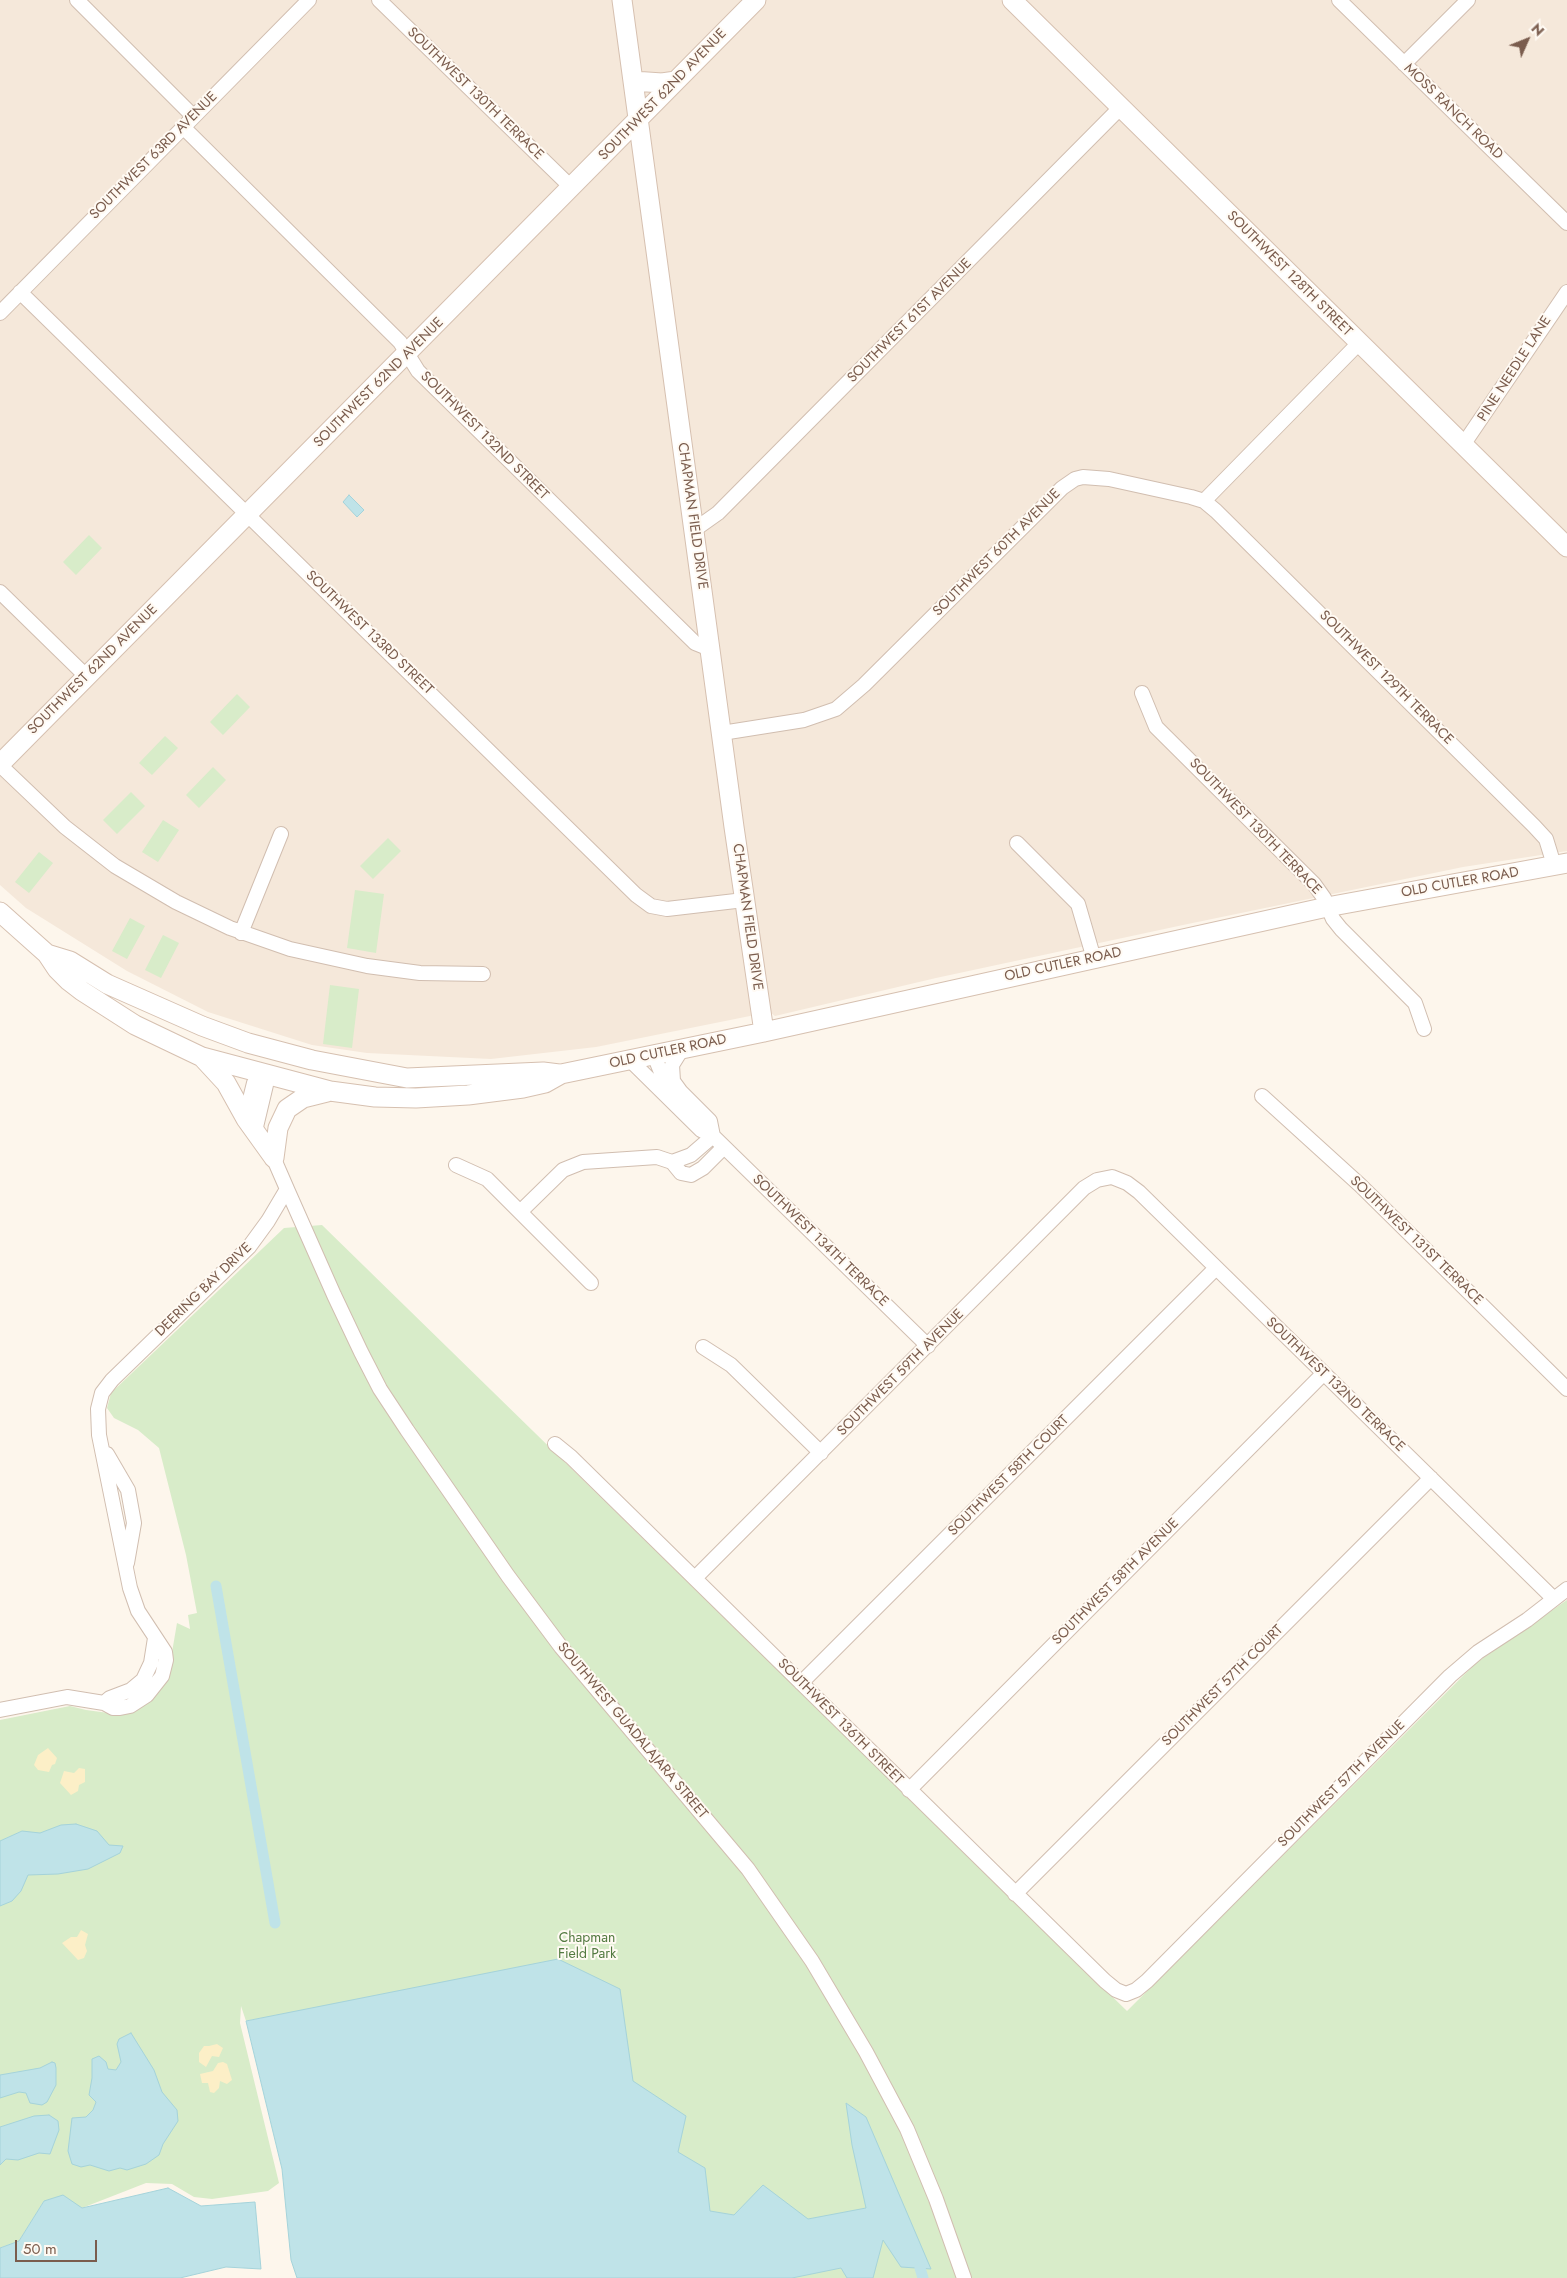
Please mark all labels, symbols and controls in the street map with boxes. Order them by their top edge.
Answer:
north arrow [1502,15,1552,65]
text: N [1527,19,1549,41]
street label: SOUTHWEST 130TH TERRACE [403,24,547,164]
street label: SOUTHWEST 62ND AVENUE [596,26,730,164]
street label: MOSS RANCH ROAD [1400,60,1506,164]
street label: SOUTHWEST 63RD AVENUE [87,89,221,223]
street label: SOUTHWEST 128TH STREET [1223,208,1355,340]
street label: SOUTHWEST 61ST AVENUE [844,255,976,387]
street label: PINE NEEDLE LANE [1475,313,1555,425]
street label: SOUTHWEST 62ND AVENUE [311,315,447,451]
street label: SOUTHWEST 132ND STREET [416,368,552,504]
street label: CHAPMAN FIELD DRIVE [673,442,711,590]
street label: SOUTHWEST 60TH AVENUE [930,486,1064,620]
street label: SOUTHWEST 133RD STREET [302,568,436,698]
street label: SOUTHWEST 62ND AVENUE [25,602,161,738]
street label: SOUTHWEST 129TH TERRACE [1316,608,1456,748]
street label: SOUTHWEST 130TH TERRACE [1185,755,1325,899]
street label: CHAPMAN FIELD DRIVE [728,843,766,991]
street label: OLD CUTLER ROAD [1400,864,1520,902]
street label: OLD CUTLER ROAD [1003,944,1123,986]
street label: OLD CUTLER ROAD [608,1031,728,1073]
street label: SOUTHWEST 134TH TERRACE [748,1171,892,1311]
street label: SOUTHWEST 131ST TERRACE [1346,1173,1486,1309]
street label: DEERING BAY DRIVE [152,1240,256,1340]
street label: SOUTHWEST 59TH AVENUE [834,1306,968,1440]
street label: SOUTHWEST 132ND TERRACE [1262,1314,1408,1456]
street label: SOUTHWEST 58TH COURT [945,1412,1073,1540]
street label: SOUTHWEST 58TH AVENUE [1049,1515,1183,1649]
street label: SOUTHWEST 57TH COURT [1159,1622,1287,1750]
street label: SOUTHWEST GUADALAJARA STREET [553,1639,711,1823]
street label: SOUTHWEST 136TH STREET [774,1656,906,1788]
street label: SOUTHWEST 57TH AVENUE [1275,1717,1409,1851]
park label: Chapman Field Park [558,1931,616,1964]
scale bar [18,2230,100,2262]
text: 50 m [23,2238,57,2260]

